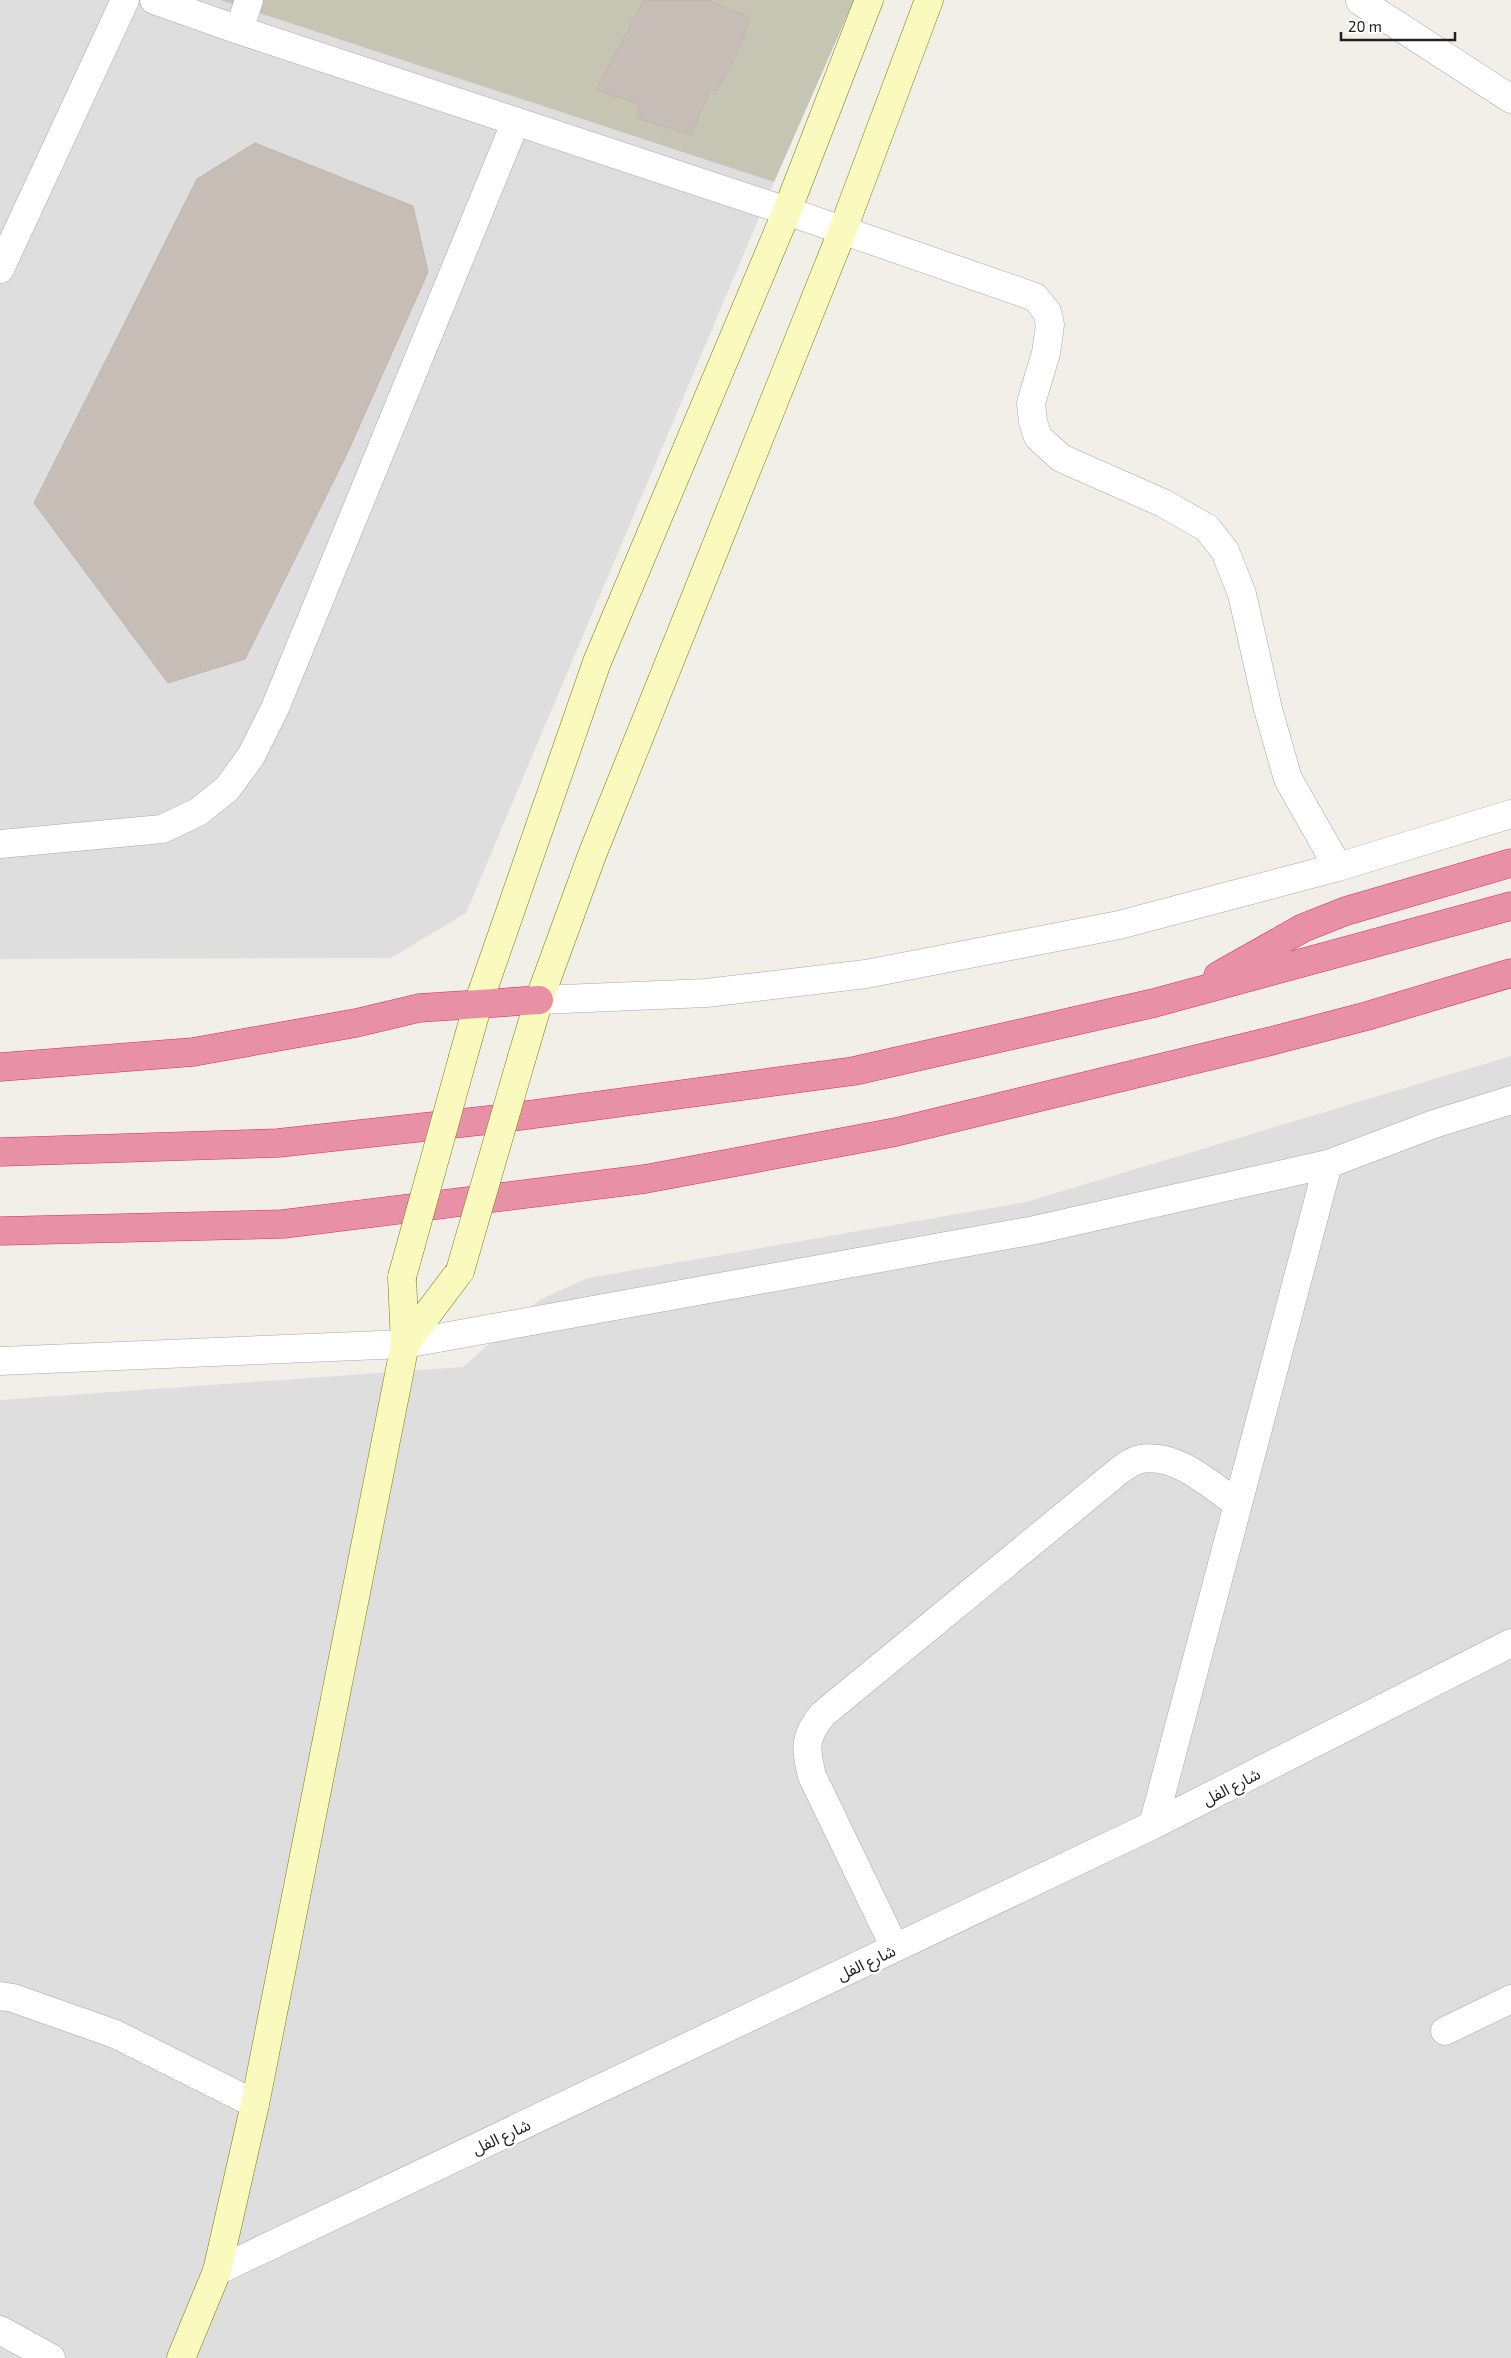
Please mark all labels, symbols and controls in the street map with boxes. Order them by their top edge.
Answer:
scale bar [1341,10,1455,42]
text: 20 m [1348,17,1382,35]
street label: شارع الفل [1199,1763,1265,1812]
street label: شارع الفل [834,1940,900,1987]
street label: شارع الفل [469,2114,535,2161]

